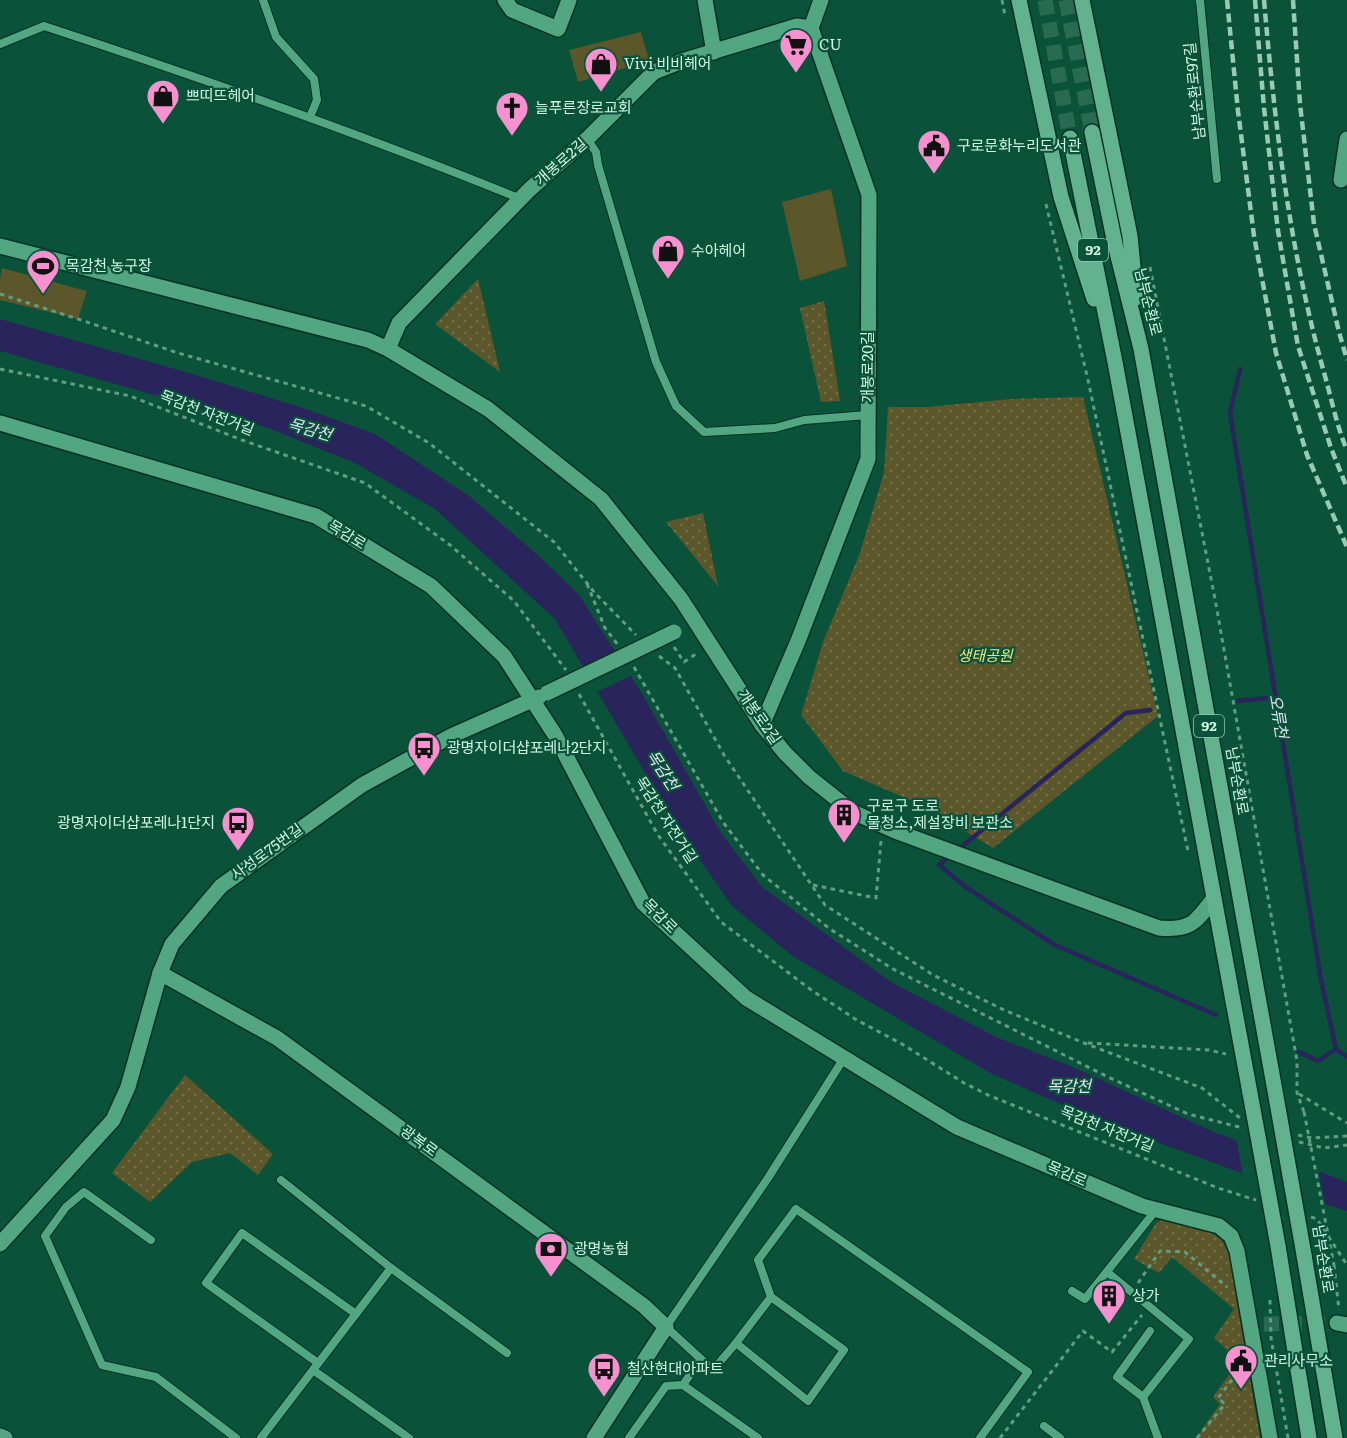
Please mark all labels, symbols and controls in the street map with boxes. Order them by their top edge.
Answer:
supermarket icon: CU [778,27,814,74]
place label: CU [819,32,842,55]
street label: 남부순환로97길 [1177,41,1210,141]
shop icon: Vivi 비비헤어 [583,46,619,93]
place label: Vivi 비비헤어 [624,51,711,74]
shop icon: 쁘띠뜨헤어 [145,78,181,125]
place label: 쁘띠뜨헤어 [186,83,255,106]
church icon: 늘푸른장로교회 [494,90,530,137]
place label: 늘푸른장로교회 [535,95,632,118]
public building icon: 구로문화누리도서관 [916,128,952,175]
street label: 개봉로2길 [529,132,591,190]
place label: 구로문화누리도서관 [957,133,1081,156]
shop icon: 수아헤어 [650,233,686,280]
place label: 수아헤어 [691,238,746,261]
road number: 92 [1078,239,1108,261]
sports icon: 목감천 농구장 [25,248,61,295]
place label: 목감천 농구장 [66,253,152,276]
street label: 남부순환로 [1130,265,1169,338]
street label: 개봉로20길 [855,331,878,403]
street label: 목감천 자전거길 [157,383,258,440]
water label: 목감천 [286,410,337,446]
street label: 목감로 [324,513,371,554]
park label: 생태공원 [957,643,1014,666]
street label: 개봉로2길 [733,684,788,748]
water label: 오류천 [1265,692,1296,742]
road number: 92 [1194,715,1224,737]
bus stop icon: 광명자이더샵포레나2단지 [406,730,442,777]
place label: 광명자이더샵포레나2단지 [447,735,606,758]
water label: 목감천 [642,744,687,796]
street label: 남부순환로 [1221,745,1256,817]
street label: 목감천 자전거길 [630,771,704,867]
place label: 구로구 도로 물청소,제설장비 보관소 [867,793,1013,833]
building icon: 구로구 도로 물청소,제설장비 보관소 [826,797,862,844]
bus stop icon: 광명자이더샵포레나1단지 [220,805,256,852]
place label: 광명자이더샵포레나1단지 [57,810,215,833]
street label: 사성로75번길 [225,817,307,885]
street label: 목감로 [638,892,684,938]
water label: 목감천 [1047,1073,1093,1097]
street label: 목감천 자전거길 [1057,1098,1158,1157]
street label: 광복로 [396,1118,443,1161]
street label: 목감로 [1044,1154,1091,1191]
street label: 남부순환로 [1308,1223,1341,1295]
bank icon: 광명농협 [533,1231,569,1278]
place label: 광명농협 [574,1236,629,1259]
building icon: 상가 [1091,1278,1127,1325]
place label: 상가 [1132,1283,1160,1306]
public building icon: 관리사무소 [1223,1343,1259,1390]
place label: 관리사무소 [1264,1348,1333,1371]
bus stop icon: 철산현대아파트 [586,1351,622,1398]
place label: 철산현대아파트 [627,1356,724,1379]

